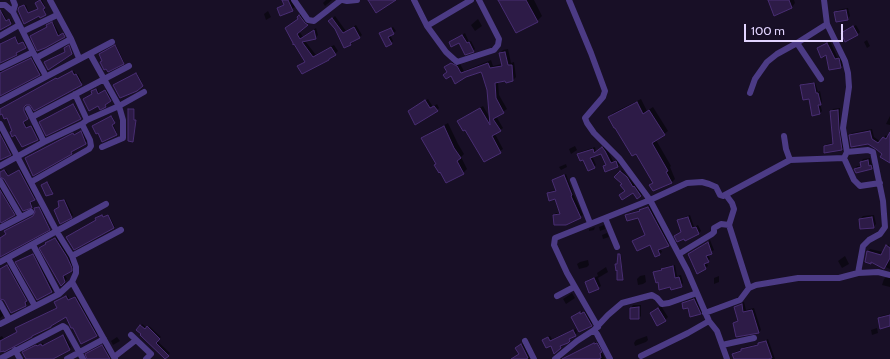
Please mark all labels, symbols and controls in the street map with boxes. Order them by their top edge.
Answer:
scale bar [746,16,845,42]
text: 100 m [751,23,785,38]

